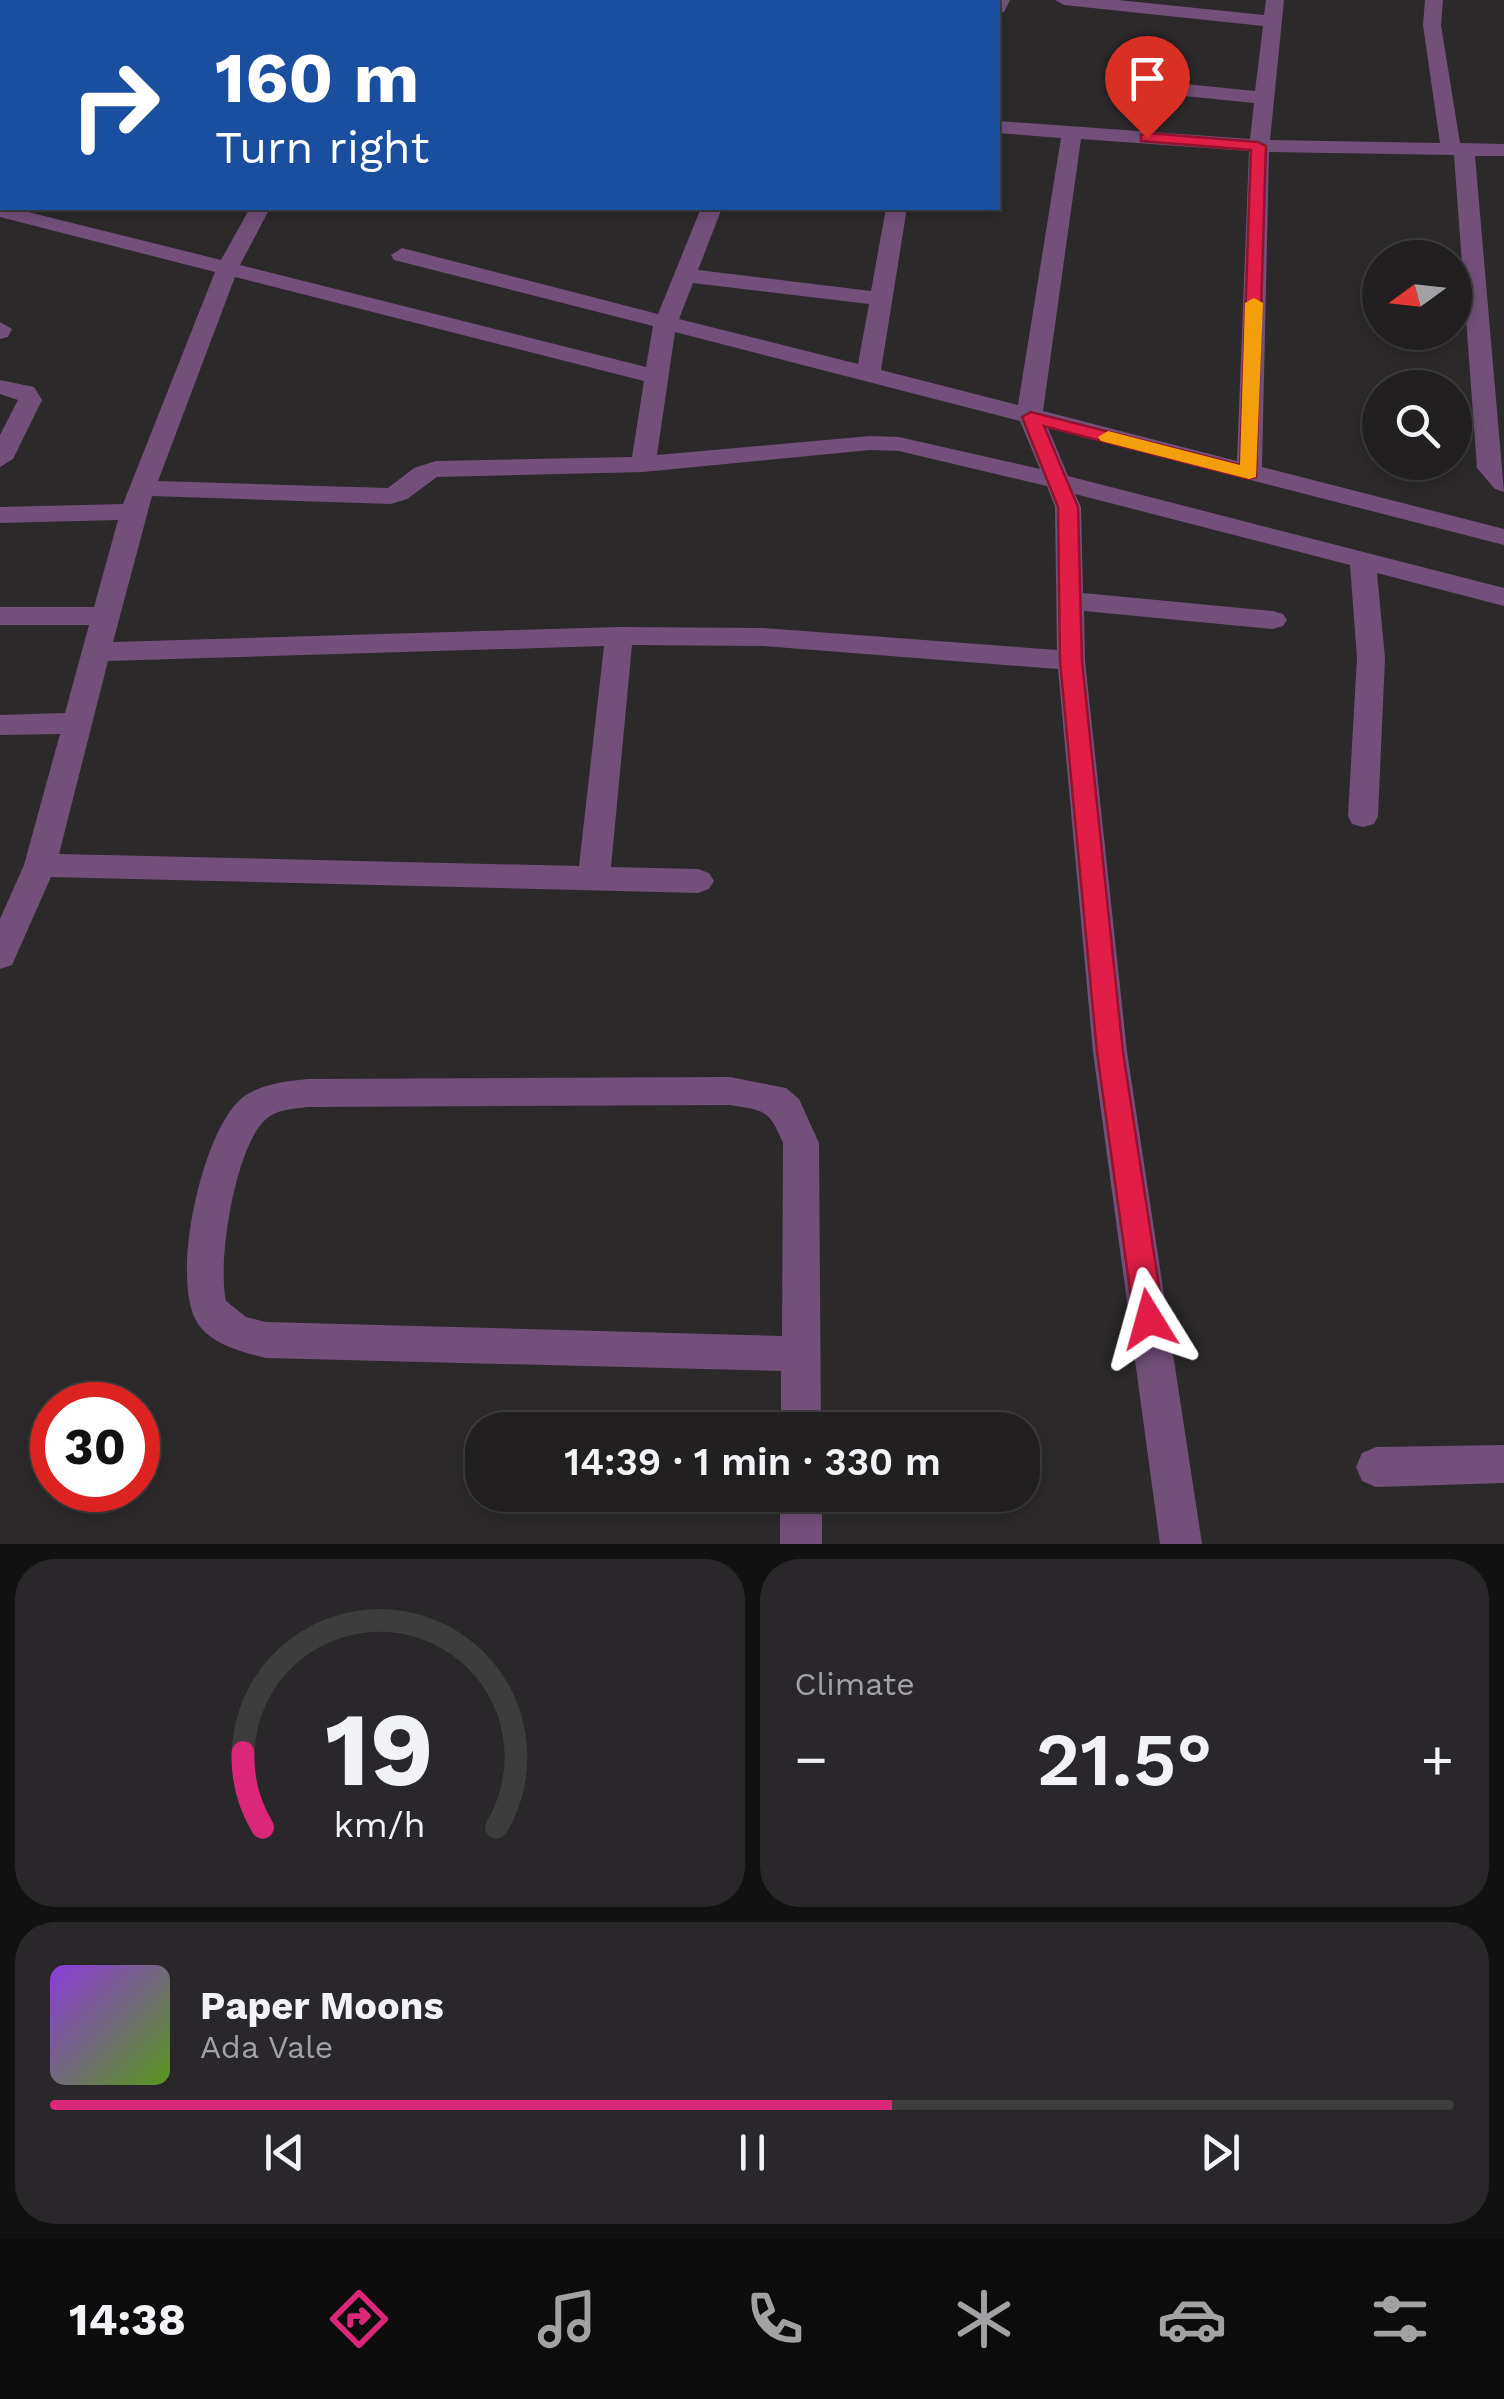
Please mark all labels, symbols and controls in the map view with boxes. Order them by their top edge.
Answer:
pin [1105,36,1190,139]
text: 160 m [215,37,419,119]
icon: right [50,40,180,170]
icon: arrive [1120,51,1175,106]
text: Turn right [215,121,429,174]
north arrow [1362,240,1472,350]
map controls [1362,240,1472,480]
button: search [1362,370,1472,480]
position arrow [1097,1267,1201,1371]
speed limit sign: 30 [30,1382,160,1512]
text: 14:39 · 1 min · 330 m [564,1440,941,1484]
text: Climate [795,1665,915,1703]
text: 19 [325,1688,434,1810]
text: 21.5° [1036,1715,1212,1803]
text: − [795,1727,828,1791]
text: + [1421,1727,1454,1791]
text: km/h [334,1804,426,1846]
text: Paper Moons [200,1984,444,2028]
text: Ada Vale [200,2028,333,2066]
icon: previous [257,2125,312,2180]
icon: pause [725,2125,780,2180]
icon: next [1193,2125,1248,2180]
icon: directions [324,2284,394,2354]
icon: music [532,2284,602,2354]
icon: phone [740,2284,810,2354]
icon: climate [949,2284,1019,2354]
icon: car [1157,2284,1227,2354]
icon: filters [1365,2284,1435,2354]
text: 14:38 [69,2293,186,2346]

